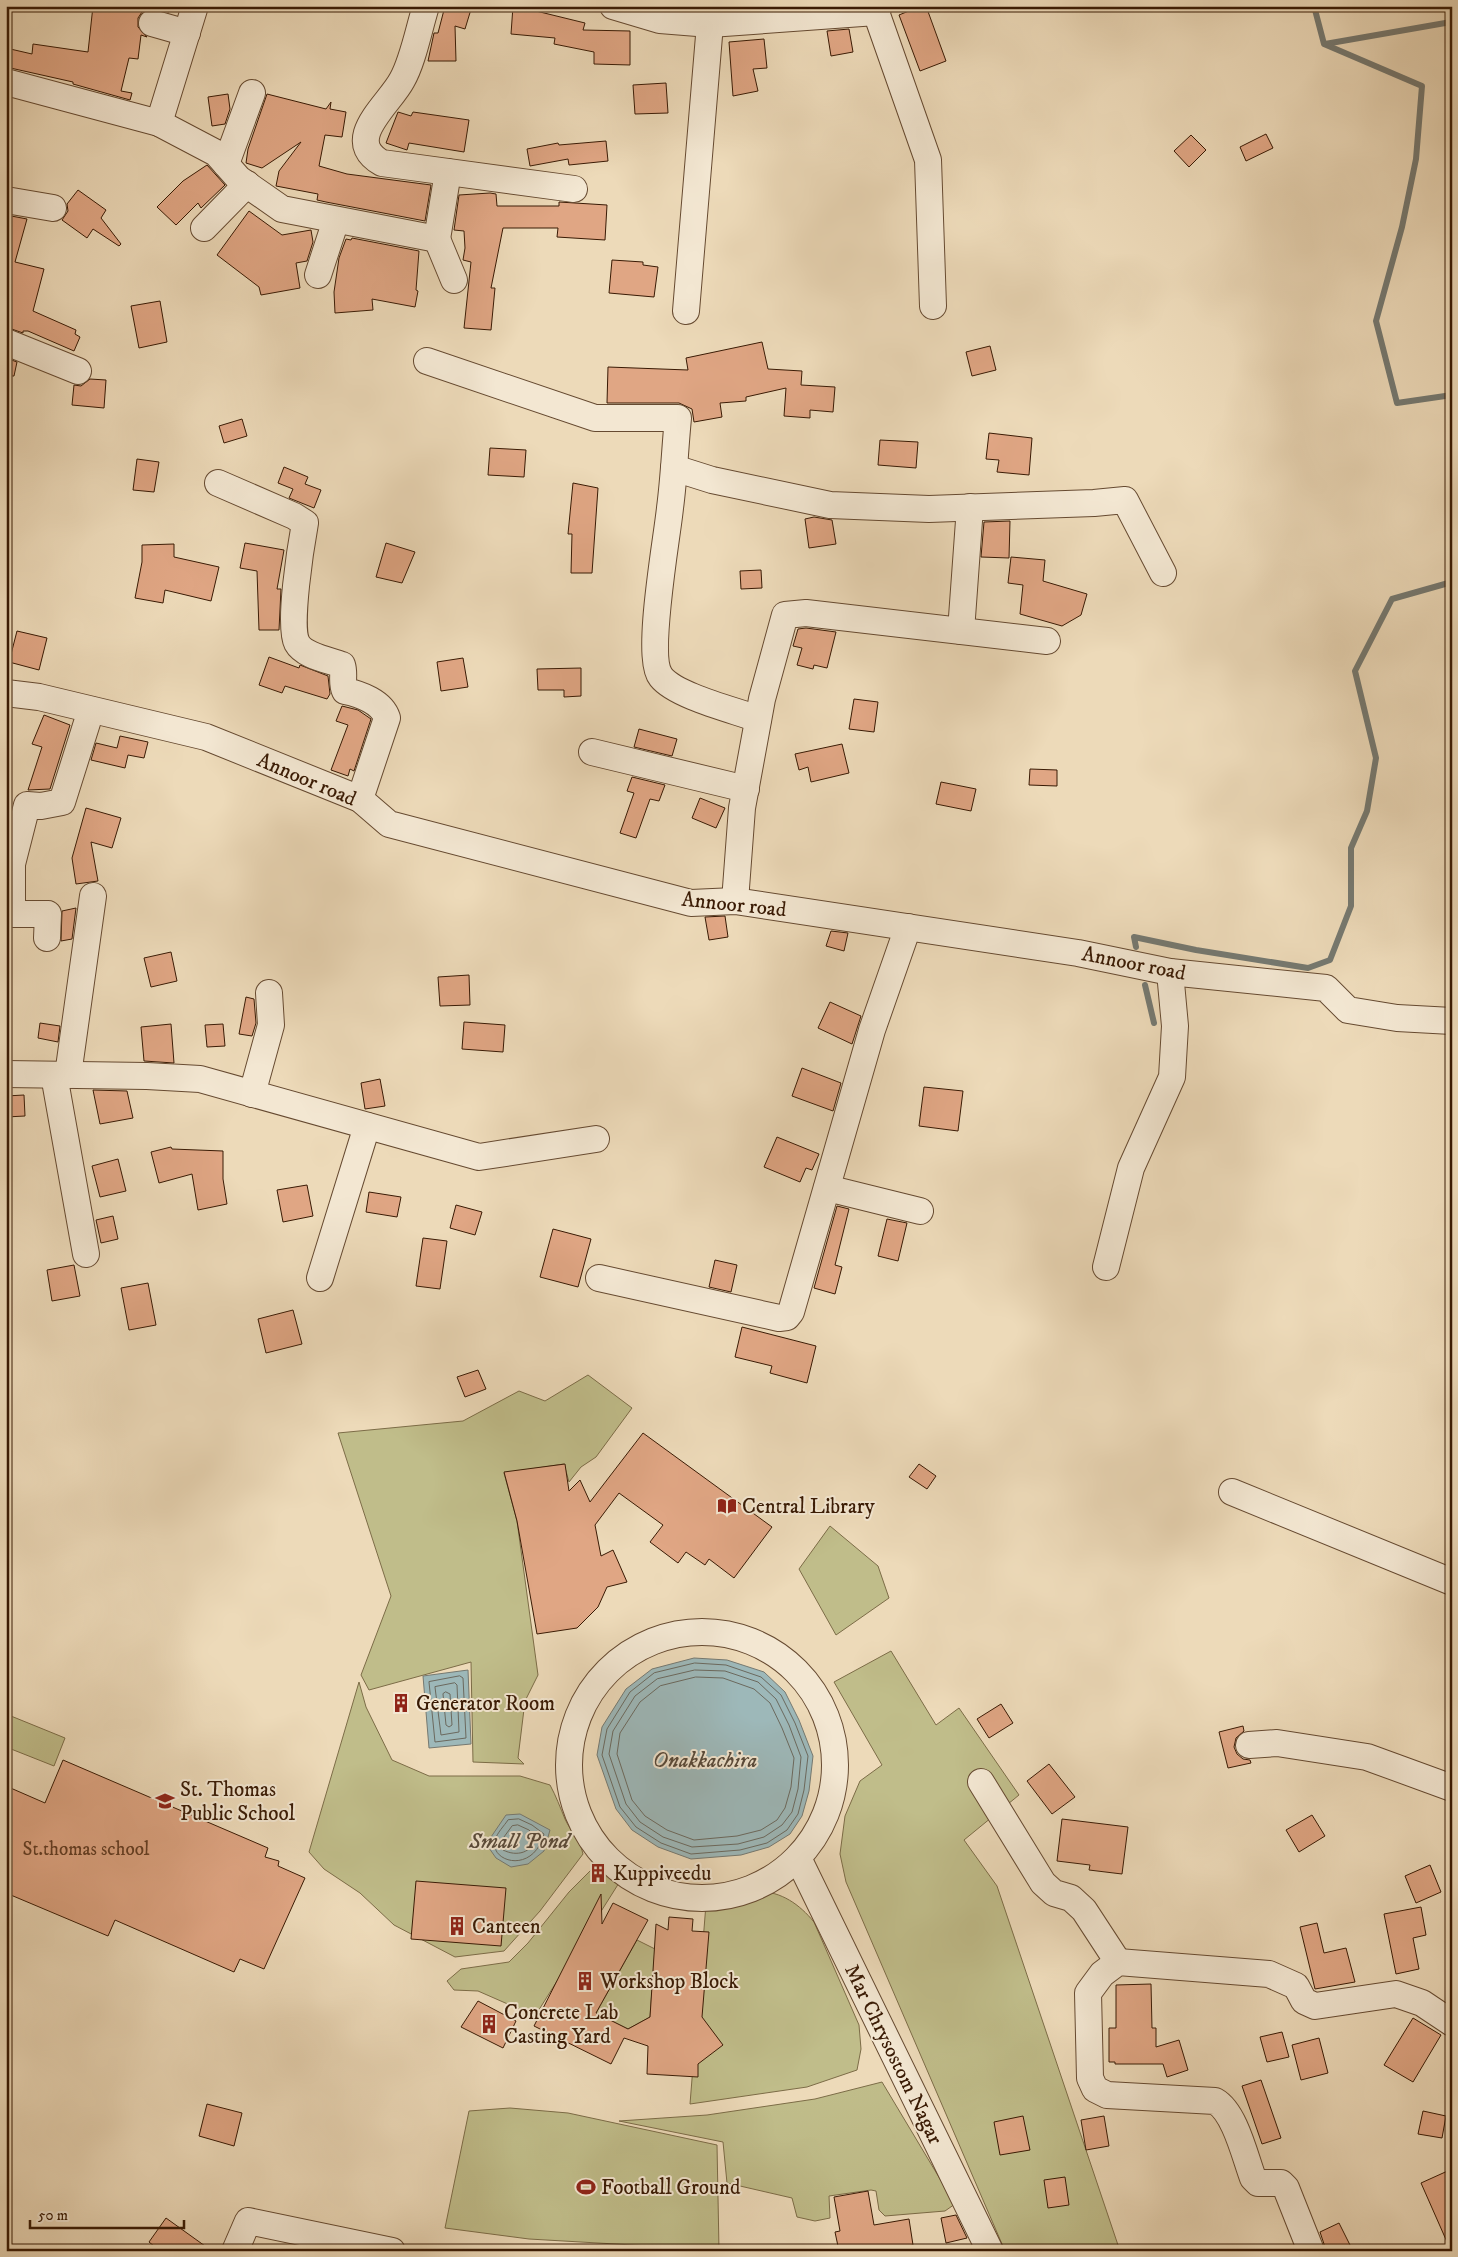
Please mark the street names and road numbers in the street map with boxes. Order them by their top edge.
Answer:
street label: Annoor road [253,747,361,813]
street label: Annoor road [680,887,788,923]
street label: Annoor road [1080,941,1188,987]
street label: Mar Chrysostom Nagar [838,1960,948,2149]

